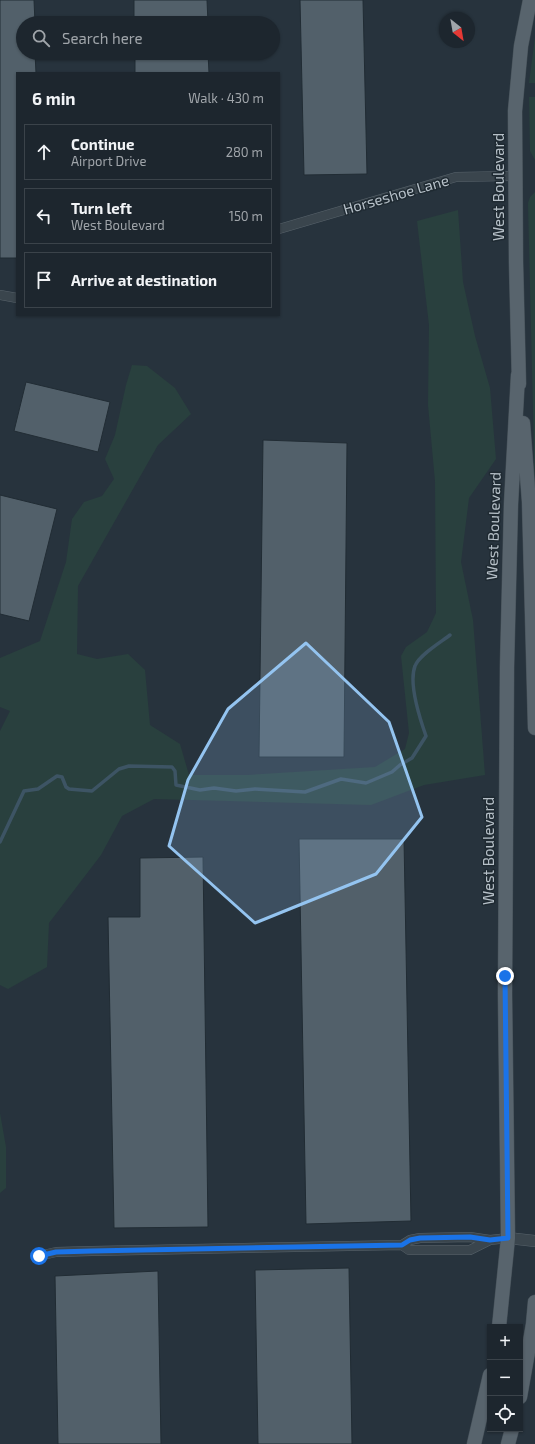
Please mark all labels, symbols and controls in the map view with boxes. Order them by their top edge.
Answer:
north arrow [439,12,475,48]
search box [16,16,280,60]
icon: search [30,27,52,49]
text: Search here [62,29,143,47]
text: 6 min [32,88,76,108]
text: Walk · 430 m [188,90,264,106]
street label: West Boulevard [489,133,507,241]
text: Continue [71,135,134,153]
icon: ahead [33,141,55,163]
text: 280 m [226,144,263,160]
text: Airport Drive [71,153,146,169]
street label: Horseshoe Lane [341,170,451,218]
text: Turn left [71,199,132,217]
icon: left [33,205,55,227]
text: 150 m [229,208,263,224]
text: West Boulevard [71,217,165,233]
icon: arrive [33,269,55,291]
text: Arrive at destination [71,271,217,289]
street label: West Boulevard [482,472,504,580]
street label: West Boulevard [479,797,497,905]
route end [496,967,514,985]
route start [30,1247,48,1265]
map controls [487,1324,523,1432]
button: + [487,1324,523,1360]
button: − [487,1360,523,1396]
button: locate [487,1396,523,1432]

